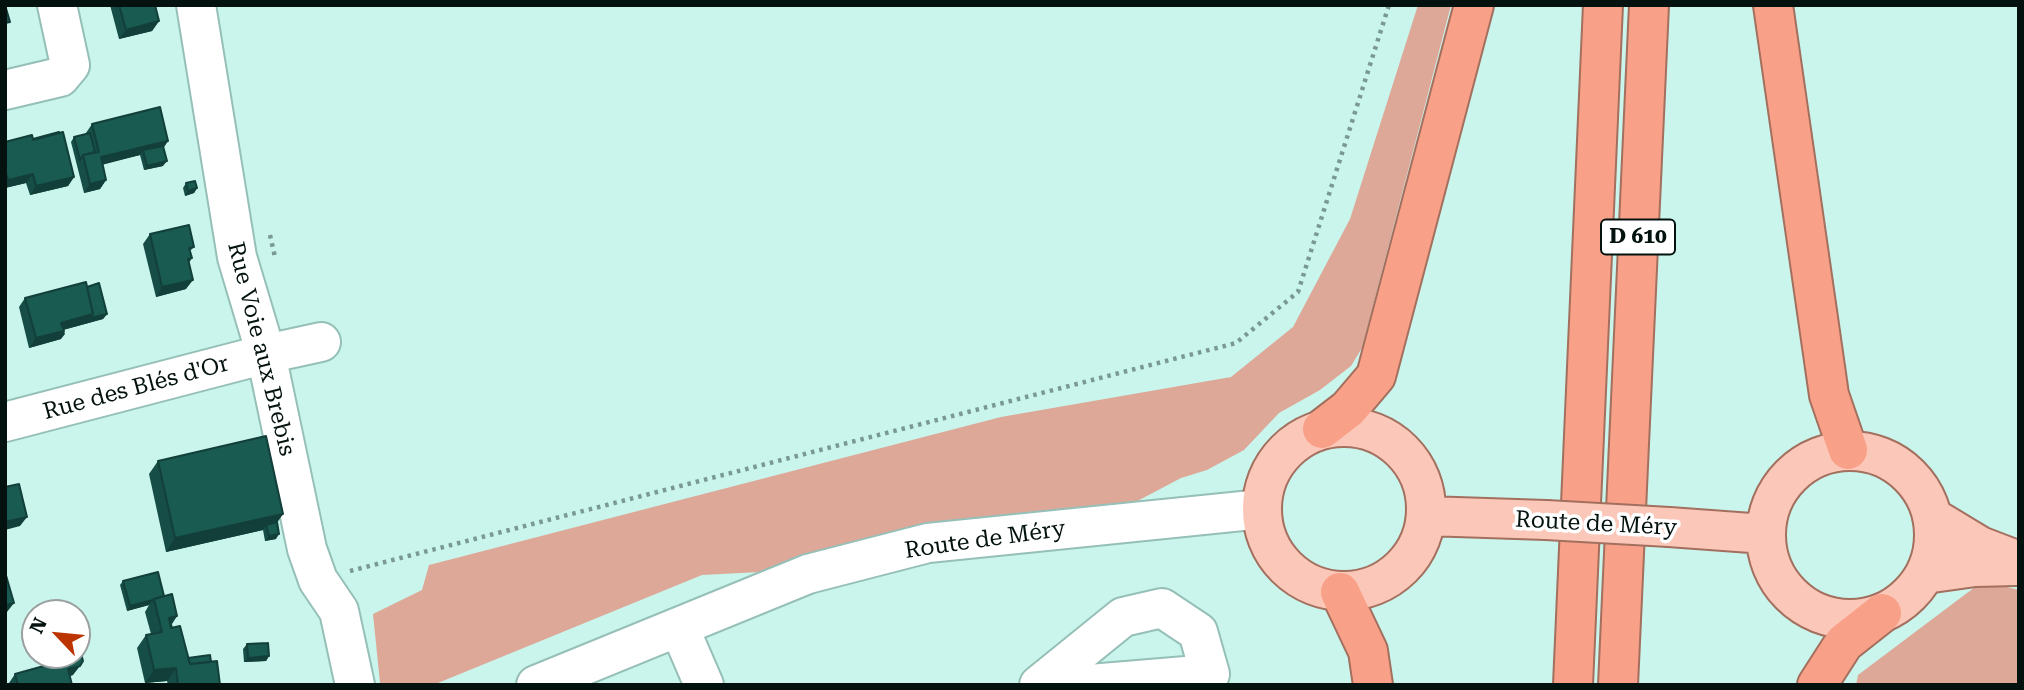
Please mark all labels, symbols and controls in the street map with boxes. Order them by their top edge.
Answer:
road number: D 610 [1601,219,1675,254]
street label: Rue Voie aux Brebis [221,239,301,459]
street label: Rue des Blés d'Or [40,350,232,426]
street label: Route de Méry [1514,506,1678,542]
street label: Route de Méry [903,515,1067,565]
north arrow [21,599,91,669]
text: N [25,614,52,637]

